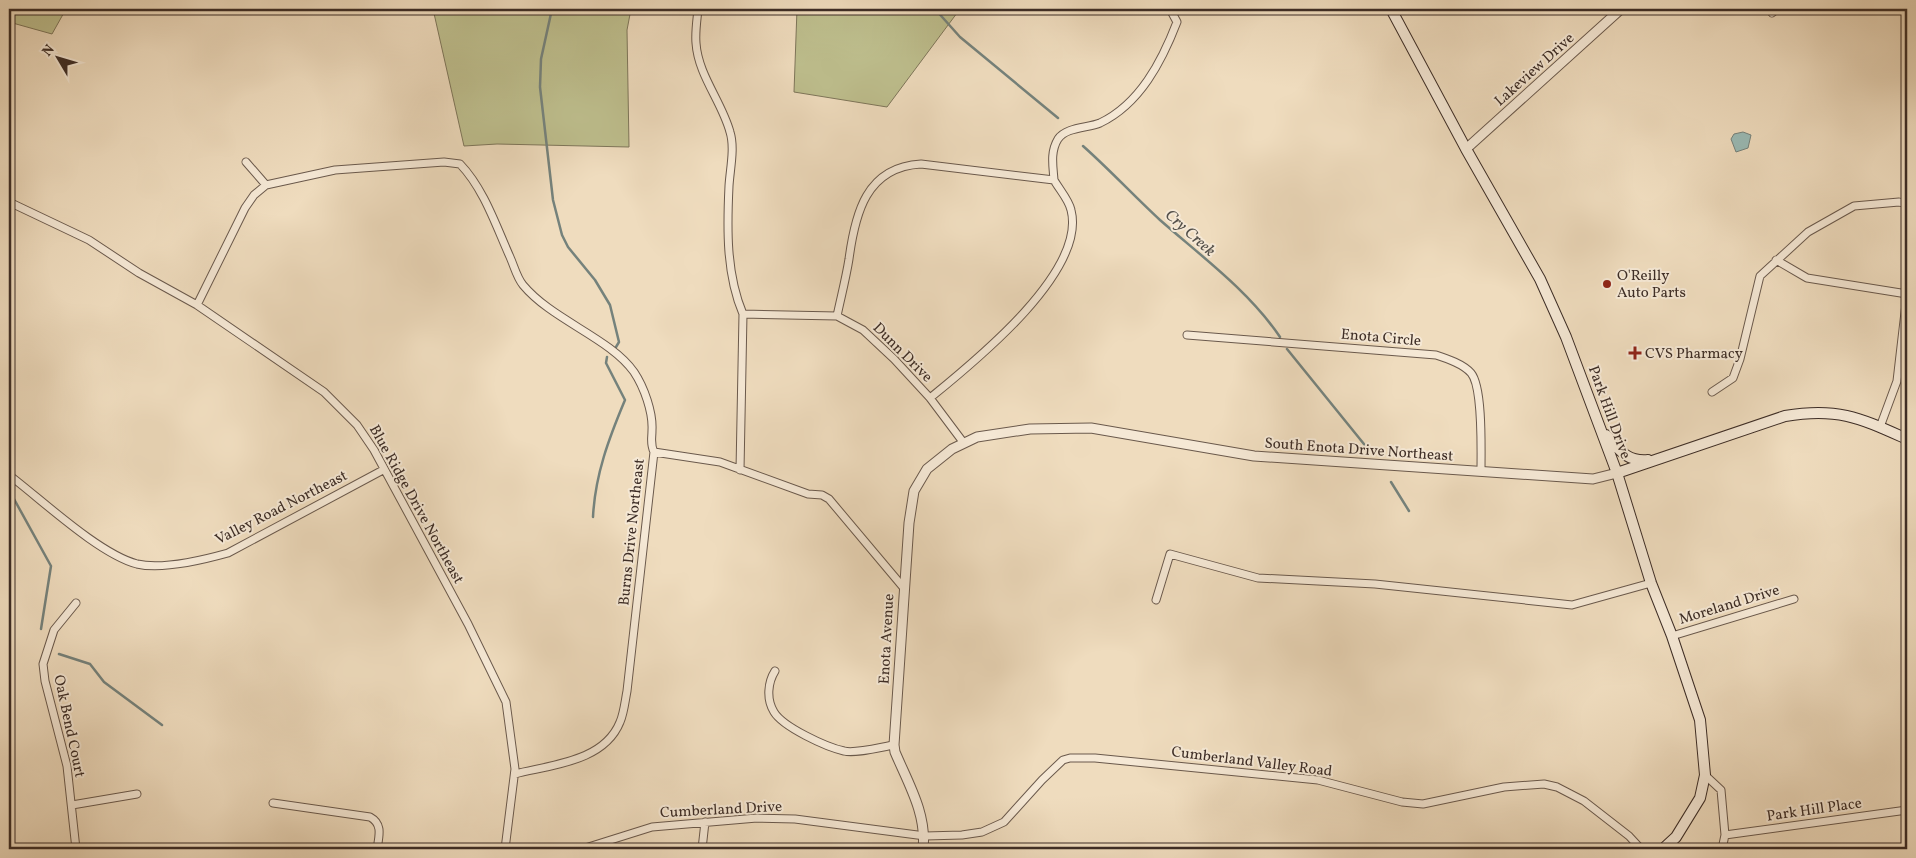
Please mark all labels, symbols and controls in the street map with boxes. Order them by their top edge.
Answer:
street label: Lakeview Drive [1490,29,1580,112]
north arrow [32,32,82,82]
text: N [38,41,60,61]
water label: Cry Creek [1160,205,1220,262]
place label: O'Reilly Auto Parts [1617,266,1686,304]
marker: O'Reilly Auto Parts [1601,278,1613,290]
street label: Dunn Drive [867,318,937,388]
street label: Enota Circle [1340,325,1422,352]
place label: CVS Pharmacy [1645,344,1743,365]
marker: CVS Pharmacy [1629,347,1641,359]
street label: Park Hill Drive [1582,363,1635,462]
street label: Blue Ridge Drive Northeast [363,421,468,588]
street label: South Enota Drive Northeast [1264,433,1454,468]
street label: Burns Drive Northeast [614,457,651,607]
street label: Valley Road Northeast [212,466,351,551]
street label: Moreland Drive [1677,580,1782,631]
street label: Enota Avenue [875,593,900,685]
street label: Oak Bend Court [47,673,90,779]
street label: Cumberland Valley Road [1170,742,1333,783]
street label: Park Hill Place [1765,793,1863,828]
street label: Cumberland Drive [660,797,783,824]

